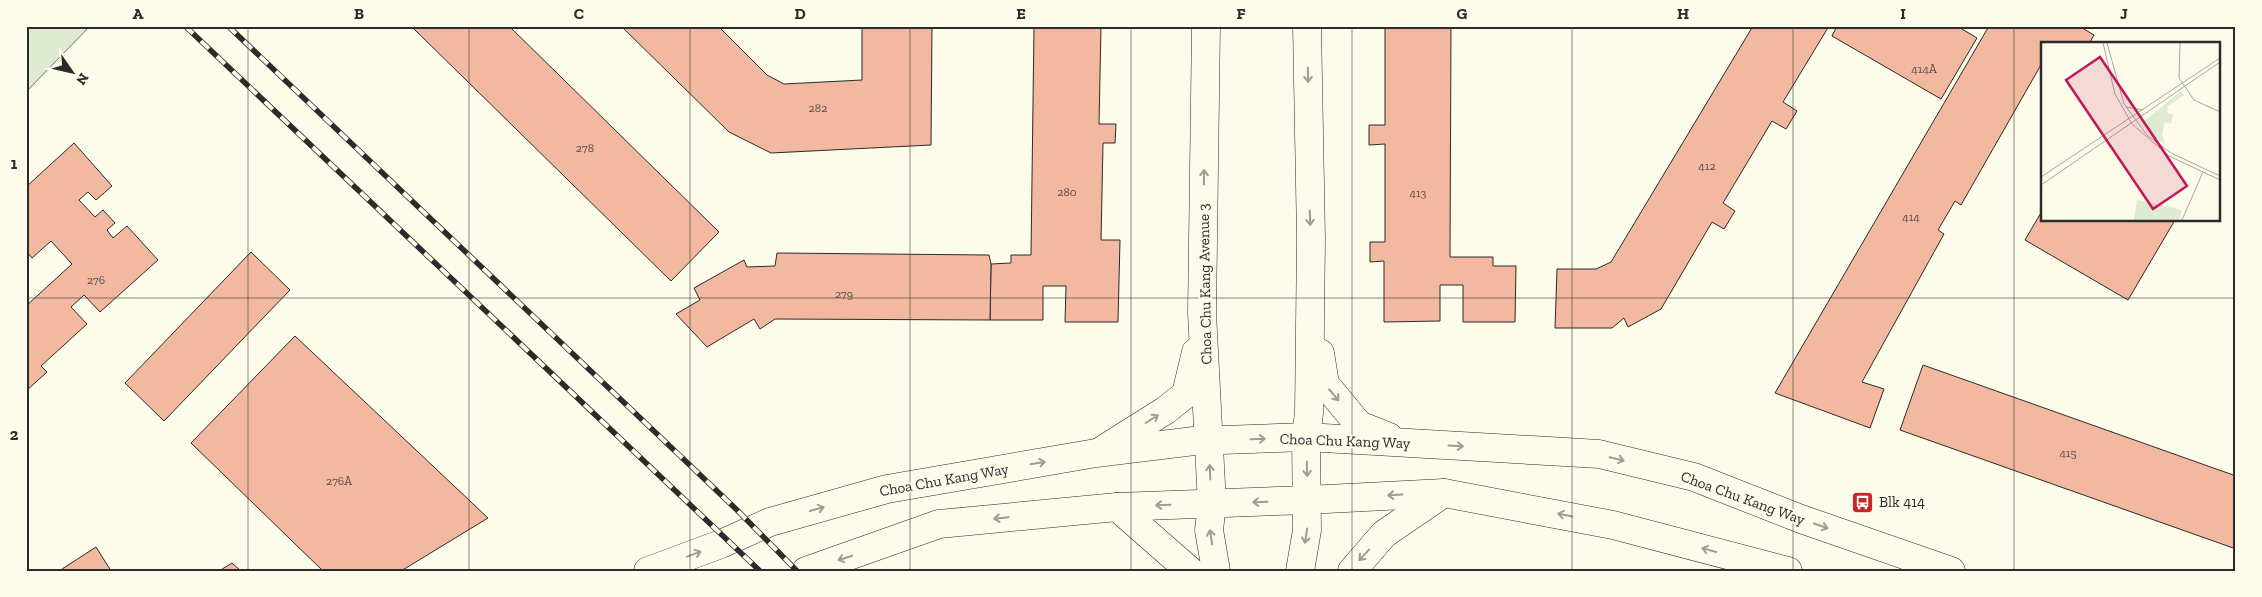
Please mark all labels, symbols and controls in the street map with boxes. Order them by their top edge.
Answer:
text: A [133,4,144,23]
text: B [354,4,364,23]
text: C [574,4,584,23]
text: D [794,4,806,23]
text: E [1016,4,1026,23]
text: F [1236,4,1246,23]
text: G [1457,4,1468,23]
text: H [1677,4,1689,23]
text: I [1900,4,1906,23]
text: J [2120,4,2128,23]
inset map [2041,42,2220,221]
north arrow [48,48,98,98]
house number: 414A [1911,62,1937,76]
one-way arrow [1303,66,1313,83]
text: N [72,70,92,88]
house number: 282 [809,101,827,115]
house number: 278 [576,141,594,155]
text: 1 [11,154,18,173]
house number: 412 [1698,159,1716,173]
one-way arrow [1199,169,1209,185]
house number: 280 [1057,185,1077,199]
house number: 413 [1410,186,1427,200]
street label: Choa Chu Kang Avenue 3 [1195,203,1215,365]
one-way arrow [1306,210,1315,226]
house number: 414 [1902,210,1920,224]
house number: 276 [87,273,105,287]
house number: 279 [835,287,853,301]
one-way arrow [1328,388,1339,401]
one-way arrow [1145,413,1159,423]
text: 2 [10,425,19,444]
street label: Choa Chu Kang Way [1279,430,1411,452]
one-way arrow [1250,434,1266,444]
one-way arrow [1447,442,1463,451]
house number: 415 [2059,446,2077,460]
one-way arrow [1609,455,1625,464]
one-way arrow [1030,458,1046,468]
street label: Choa Chu Kang Way [878,460,1010,500]
one-way arrow [1302,460,1312,476]
one-way arrow [1206,465,1215,481]
street label: Choa Chu Kang Way [1678,467,1808,529]
house number: 276A [326,474,352,488]
one-way arrow [1387,490,1404,500]
bus stop icon: Blk 414 [1851,490,1875,514]
place label: Blk 414 [1879,493,1925,511]
one-way arrow [1252,497,1268,507]
one-way arrow [1155,501,1171,510]
one-way arrow [808,504,824,514]
one-way arrow [1558,510,1574,520]
one-way arrow [993,513,1009,523]
one-way arrow [1813,522,1828,531]
one-way arrow [1301,527,1311,543]
one-way arrow [1205,530,1215,546]
one-way arrow [1702,544,1718,554]
one-way arrow [686,549,701,558]
one-way arrow [1358,549,1370,561]
one-way arrow [837,554,853,563]

